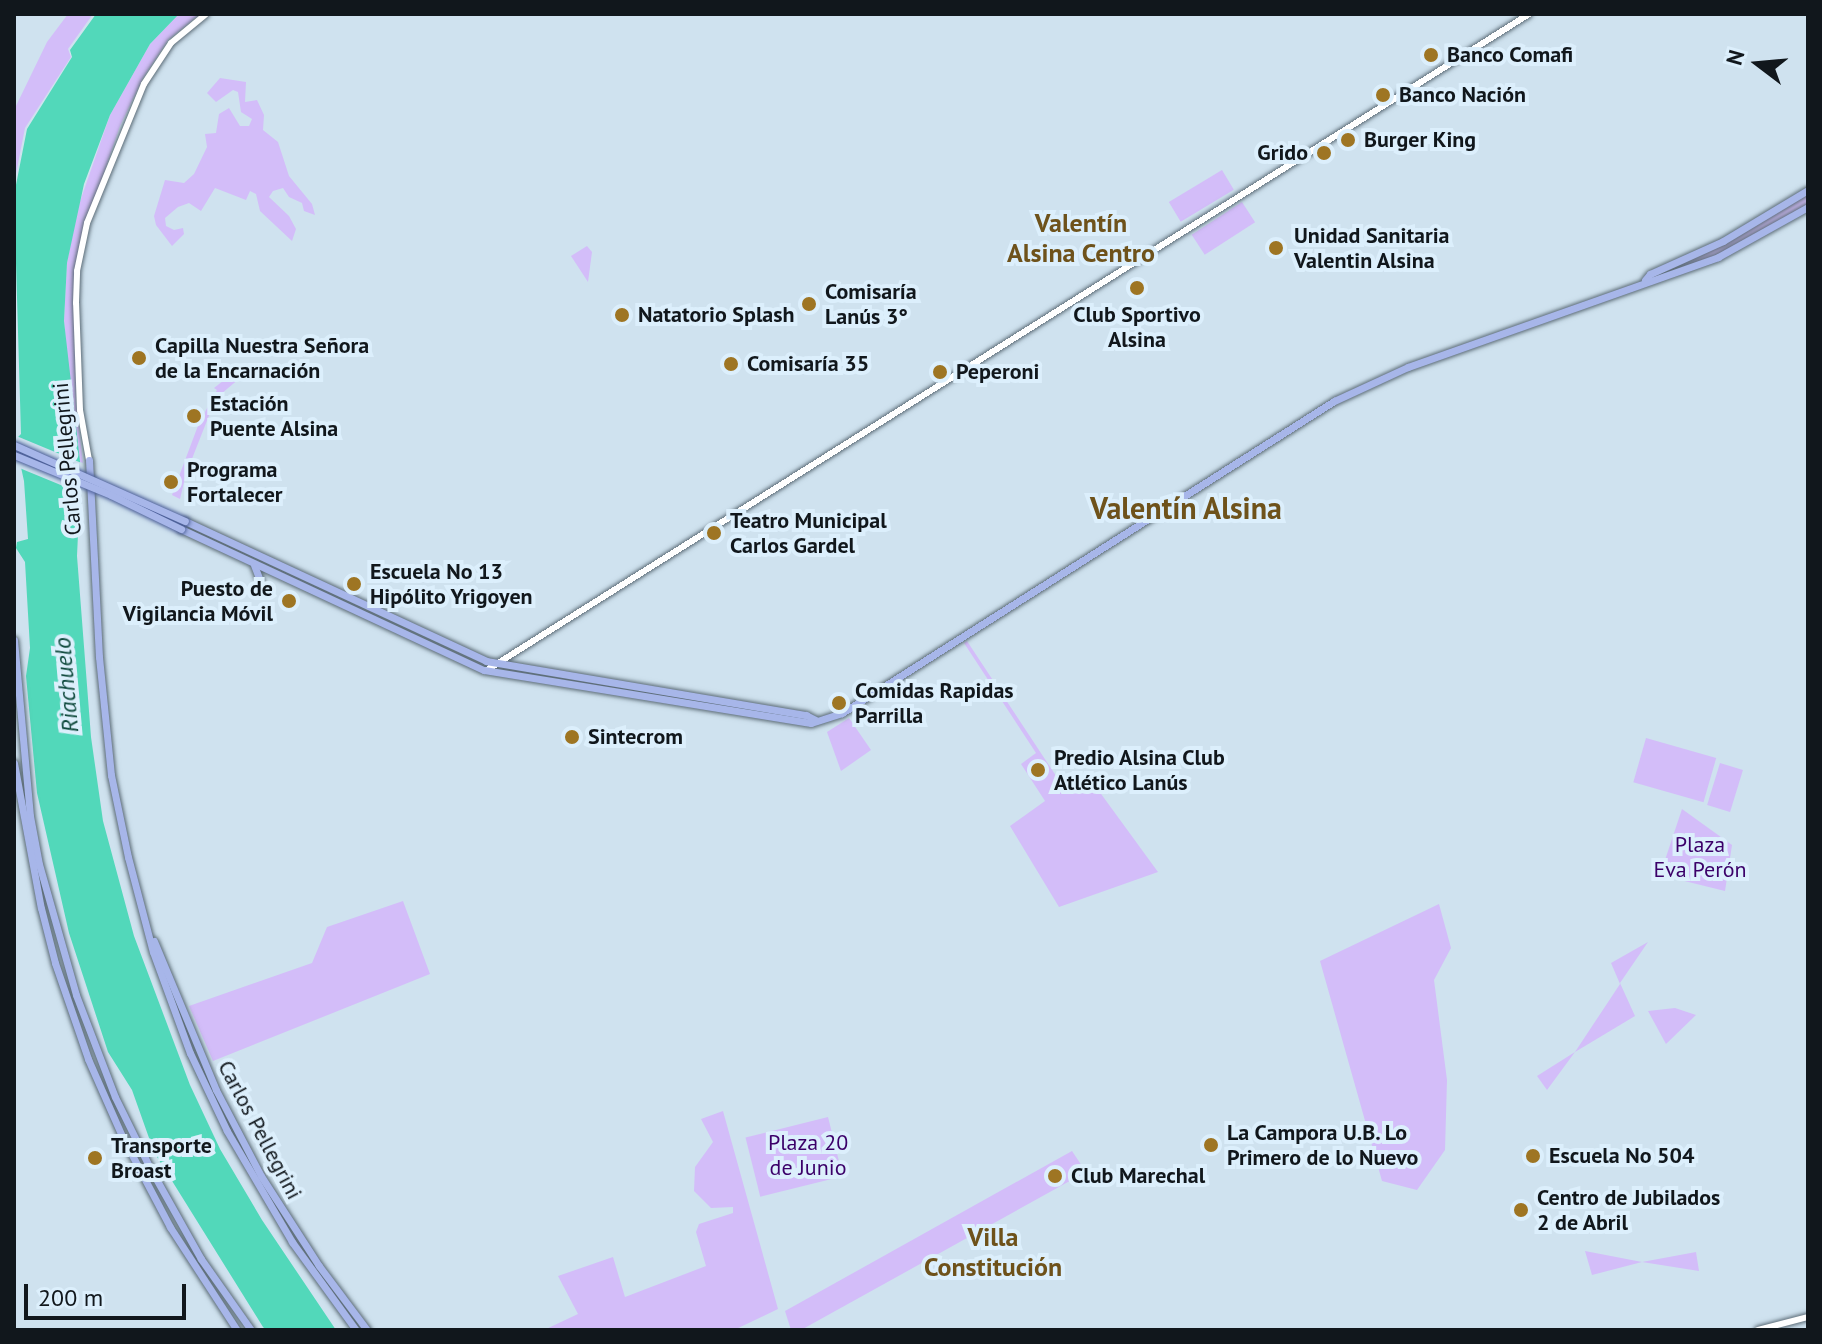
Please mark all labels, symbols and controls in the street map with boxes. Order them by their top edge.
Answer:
north arrow [1718,24,1798,104]
place label: Banco Comafi [1447,42,1574,68]
marker: Banco Comafi [1422,46,1440,64]
text: N [1719,47,1750,68]
place label: Banco Nación [1399,82,1526,108]
marker: Banco Nación [1374,86,1392,104]
place label: Burger King [1364,127,1476,153]
marker: Burger King [1339,131,1357,149]
place label: Grido [1257,140,1308,166]
marker: Grido [1315,144,1333,162]
district label: Valentín Alsina Centro [1007,207,1155,268]
place label: Unidad Sanitaria Valentin Alsina [1294,222,1450,274]
marker: Unidad Sanitaria Valentin Alsina [1265,237,1287,259]
place label: Comisaría Lanús 3° [825,278,917,330]
marker: Club Sportivo Alsina [1128,279,1146,297]
marker: Comisaría Lanús 3° [800,295,818,313]
place label: Club Sportivo Alsina [1073,301,1201,352]
place label: Natatorio Splash [638,302,795,328]
marker: Natatorio Splash [613,306,631,324]
place label: Capilla Nuestra Señora de la Encarnación [155,332,369,384]
marker: Capilla Nuestra Señora de la Encarnación [130,349,148,367]
place label: Comisaría 35 [747,351,869,377]
marker: Comisaría 35 [722,355,740,373]
place label: Peperoni [956,359,1039,385]
marker: Peperoni [931,363,949,381]
street label: Carlos Pellegrini [47,381,87,537]
place label: Estación Puente Alsina [210,390,339,442]
marker: Estación Puente Alsina [185,407,203,425]
place label: Programa Fortalecer [187,456,283,508]
marker: Programa Fortalecer [162,473,180,491]
district label: Valentín Alsina [1089,490,1283,526]
place label: Teatro Municipal Carlos Gardel [730,507,887,558]
marker: Teatro Municipal Carlos Gardel [705,524,723,542]
place label: Escuela No 13 Hipólito Yrigoyen [370,558,533,610]
place label: Puesto de Vigilancia Móvil [123,575,273,626]
marker: Escuela No 13 Hipólito Yrigoyen [345,575,363,593]
marker: Puesto de Vigilancia Móvil [280,592,298,610]
water label: Riachuelo [47,636,85,734]
place label: Comidas Rapidas Parrilla [855,677,1014,728]
marker: Comidas Rapidas Parrilla [830,694,848,712]
place label: Sintecrom [588,724,683,750]
marker: Sintecrom [563,728,581,746]
place label: Predio Alsina Club Atlético Lanús [1054,744,1226,796]
marker: Predio Alsina Club Atlético Lanús [1029,761,1047,779]
park label: Plaza Eva Perón [1653,831,1747,882]
street label: Carlos Pellegrini [212,1056,308,1204]
place label: La Campora U.B. Lo Primero de lo Nuevo [1227,1119,1418,1170]
park label: Plaza 20 de Junio [768,1129,848,1180]
place label: Transporte Broast [111,1132,212,1184]
marker: La Campora U.B. Lo Primero de lo Nuevo [1202,1136,1220,1154]
place label: Escuela No 504 [1549,1143,1695,1169]
marker: Escuela No 504 [1524,1147,1542,1165]
marker: Transporte Broast [86,1149,104,1167]
place label: Club Marechal [1071,1163,1205,1189]
marker: Club Marechal [1046,1167,1064,1185]
place label: Centro de Jubilados 2 de Abril [1537,1184,1720,1236]
marker: Centro de Jubilados 2 de Abril [1512,1201,1530,1219]
district label: Villa Constitución [924,1221,1062,1282]
scale bar [28,1268,190,1318]
text: 200 m [38,1282,103,1313]

